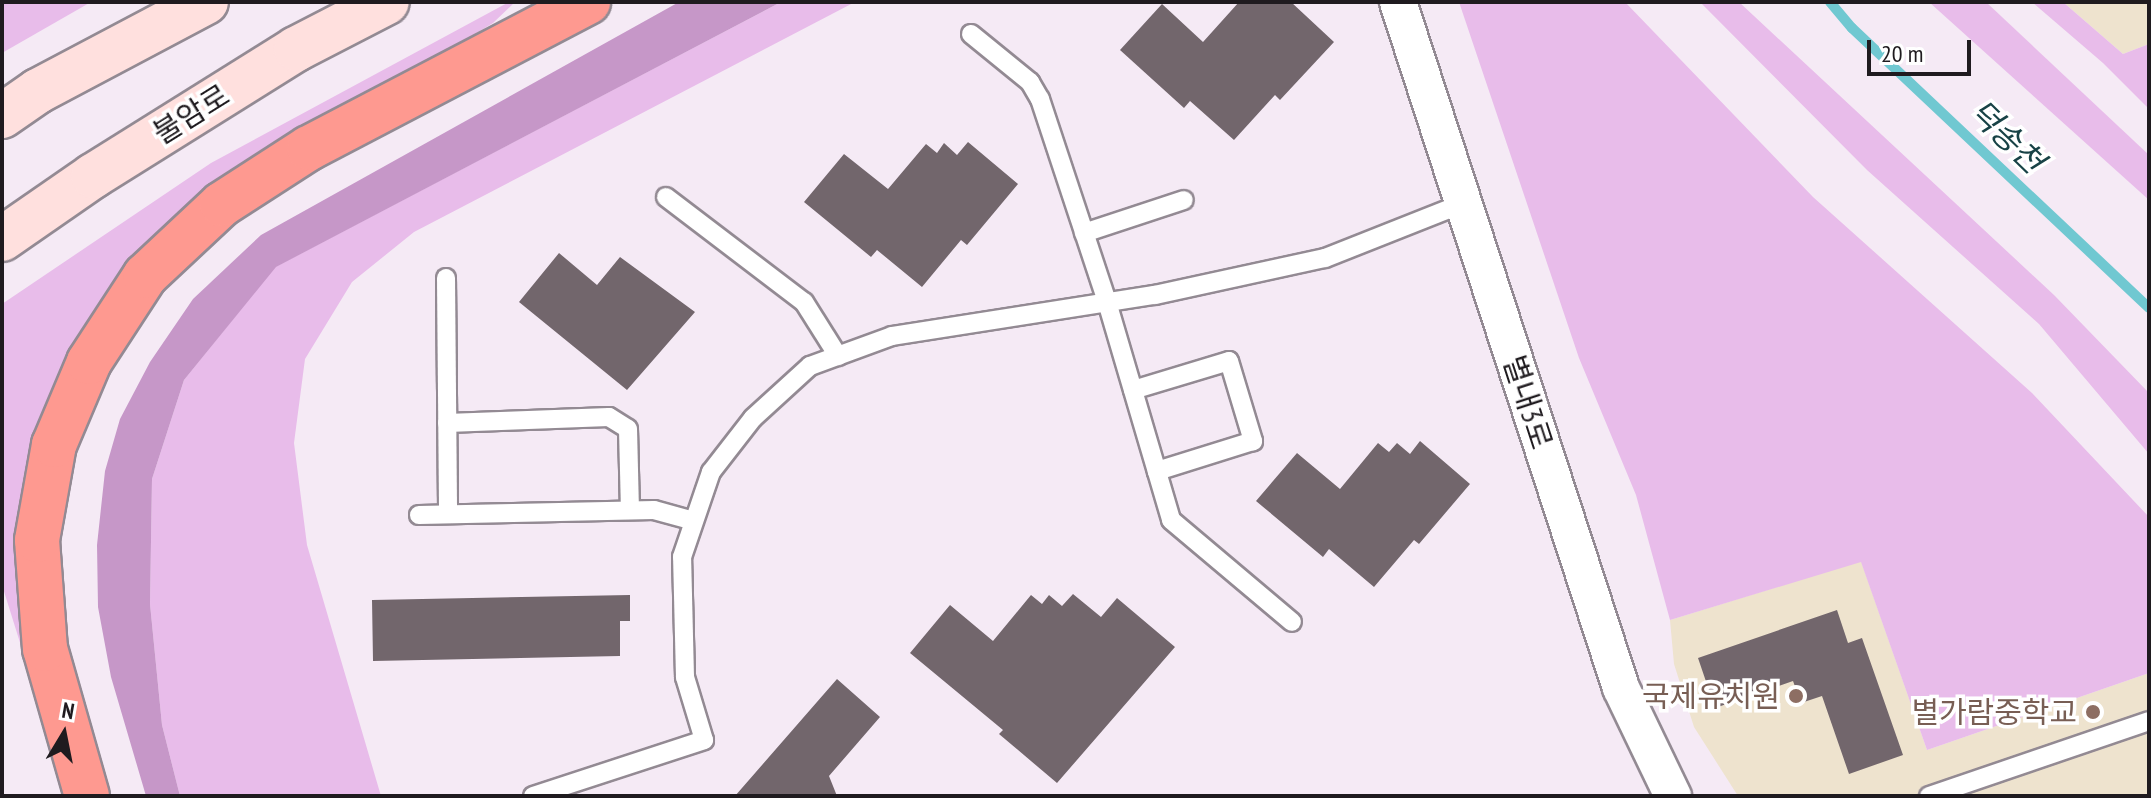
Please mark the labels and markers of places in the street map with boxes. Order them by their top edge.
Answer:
place label: 국제유치원 [1642,678,1780,714]
marker: 국제유치원 [1787,687,1805,705]
place label: 별가람중학교 [1911,694,2077,730]
marker: 별가람중학교 [2084,703,2102,721]

